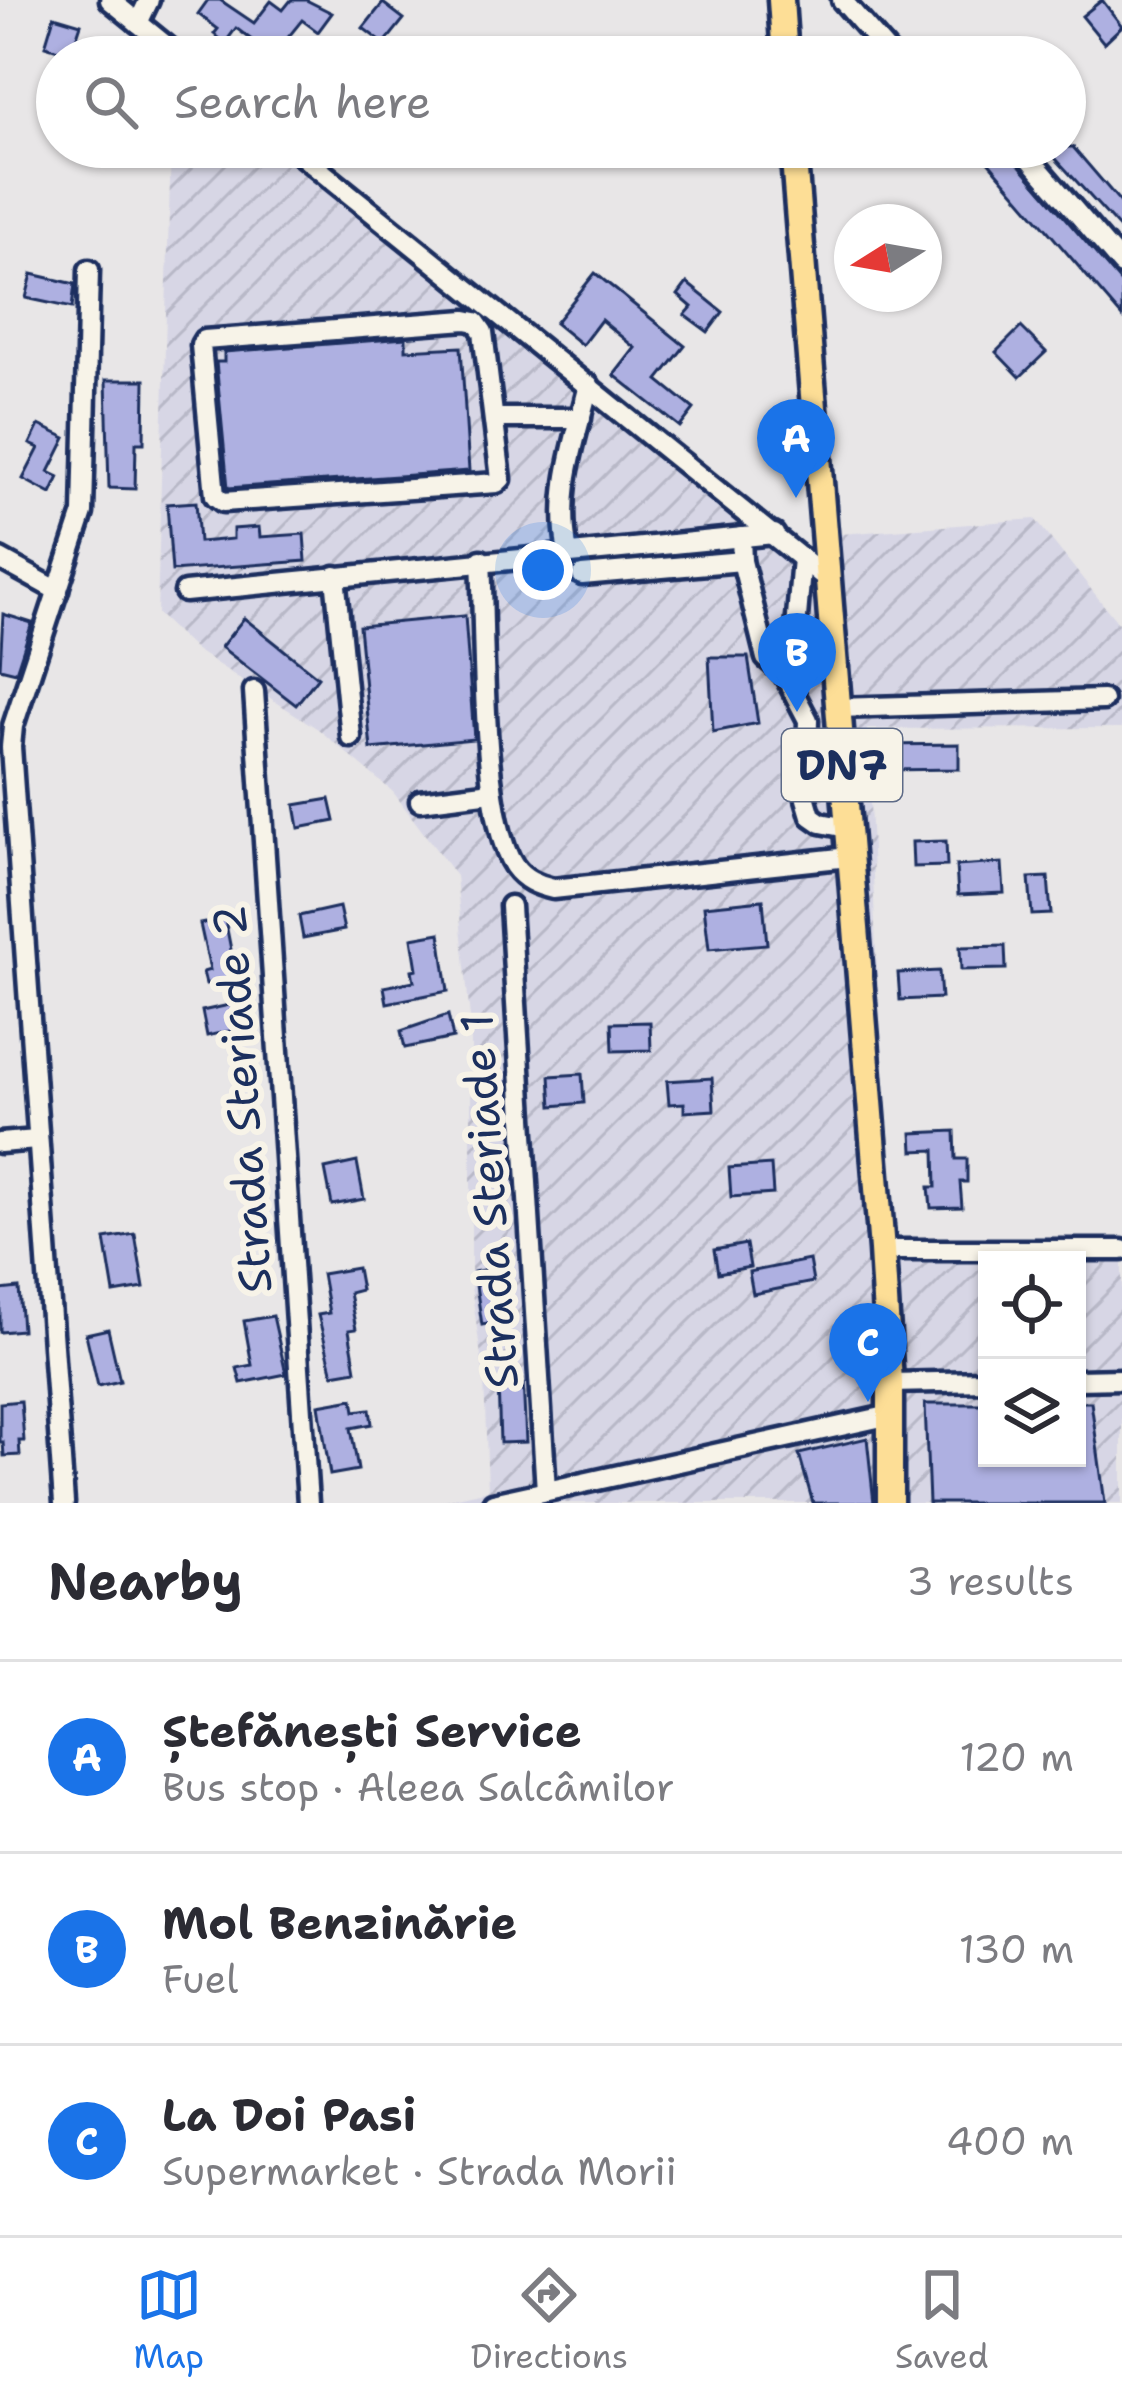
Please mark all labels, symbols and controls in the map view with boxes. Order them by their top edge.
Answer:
search box [36,36,1086,168]
icon: search [78,69,144,135]
text: Search here [174,72,431,132]
north arrow [834,204,942,312]
pin: A [757,399,835,498]
your location [513,540,573,600]
pin: B [758,613,836,712]
road number: DN7 [782,729,902,801]
street label: Strada Steriade 2 [199,903,285,1295]
street label: Strada Steriade 1 [446,1011,532,1391]
map controls [978,1251,1086,1467]
button: locate [978,1251,1086,1359]
pin: C [829,1303,907,1402]
button: layers [978,1359,1086,1467]
text: Nearby [48,1547,243,1615]
text: 3 results [907,1555,1074,1607]
text: Ștefănești Service [162,1701,582,1761]
text: A [72,1731,102,1783]
text: 120 m [959,1731,1074,1783]
text: Bus stop · Aleea Salcâmilor [162,1761,675,1813]
text: Mol Benzinărie [162,1893,517,1953]
text: B [75,1923,99,1975]
text: 130 m [959,1923,1074,1975]
text: Fuel [162,1953,238,2005]
text: La Doi Pasi [162,2085,416,2145]
text: C [75,2115,99,2167]
text: 400 m [946,2115,1074,2167]
text: Supermarket · Strada Morii [162,2145,677,2197]
tab: Map [133,2262,204,2379]
tab: Directions [471,2262,628,2379]
tab: Saved [895,2262,989,2379]

